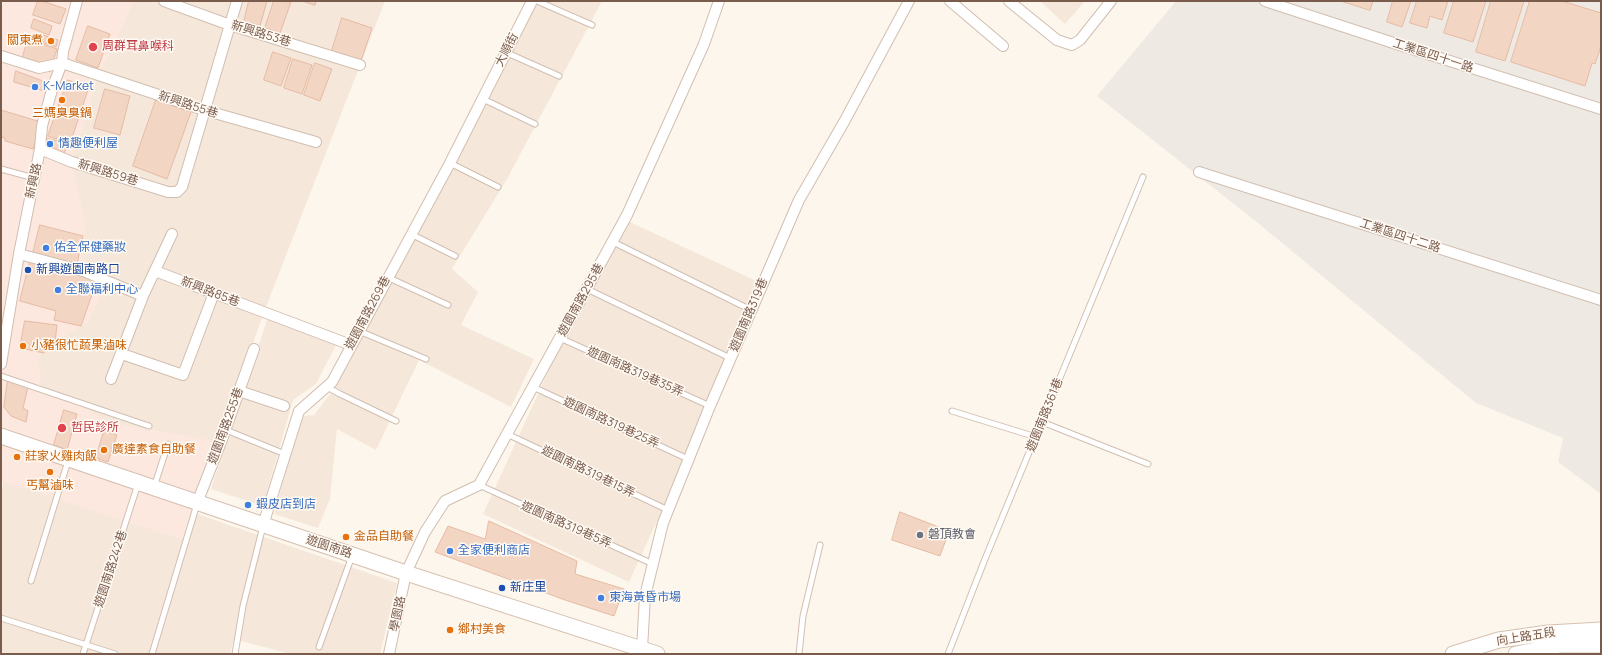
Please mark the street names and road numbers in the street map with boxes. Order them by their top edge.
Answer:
street label: 新興路53巷 [229,18,293,50]
street label: 大順街 [492,31,522,69]
street label: 工業區四十一路 [1391,36,1475,76]
street label: 新興路55巷 [156,89,220,121]
street label: 新興路59巷 [76,157,140,189]
street label: 新興路 [23,162,45,200]
street label: 工業區四十二路 [1358,216,1442,256]
street label: 遊園南路295巷 [555,261,607,339]
street label: 新興路85巷 [179,274,241,310]
street label: 遊園南路269巷 [342,274,394,352]
street label: 遊園南路319巷 [727,276,771,354]
street label: 遊園南路319巷35弄 [584,344,686,400]
street label: 遊園南路361巷 [1024,376,1066,454]
street label: 遊園南路255巷 [205,386,247,466]
street label: 遊園南路319巷25弄 [561,394,661,452]
street label: 遊園南路319巷15弄 [539,443,637,501]
street label: 遊園南路319巷5弄 [518,499,614,551]
street label: 遊園南路242巷 [92,528,130,610]
street label: 遊園南路 [304,533,354,561]
street label: 學園路 [387,595,409,633]
street label: 向上路五段 [1495,625,1557,649]

